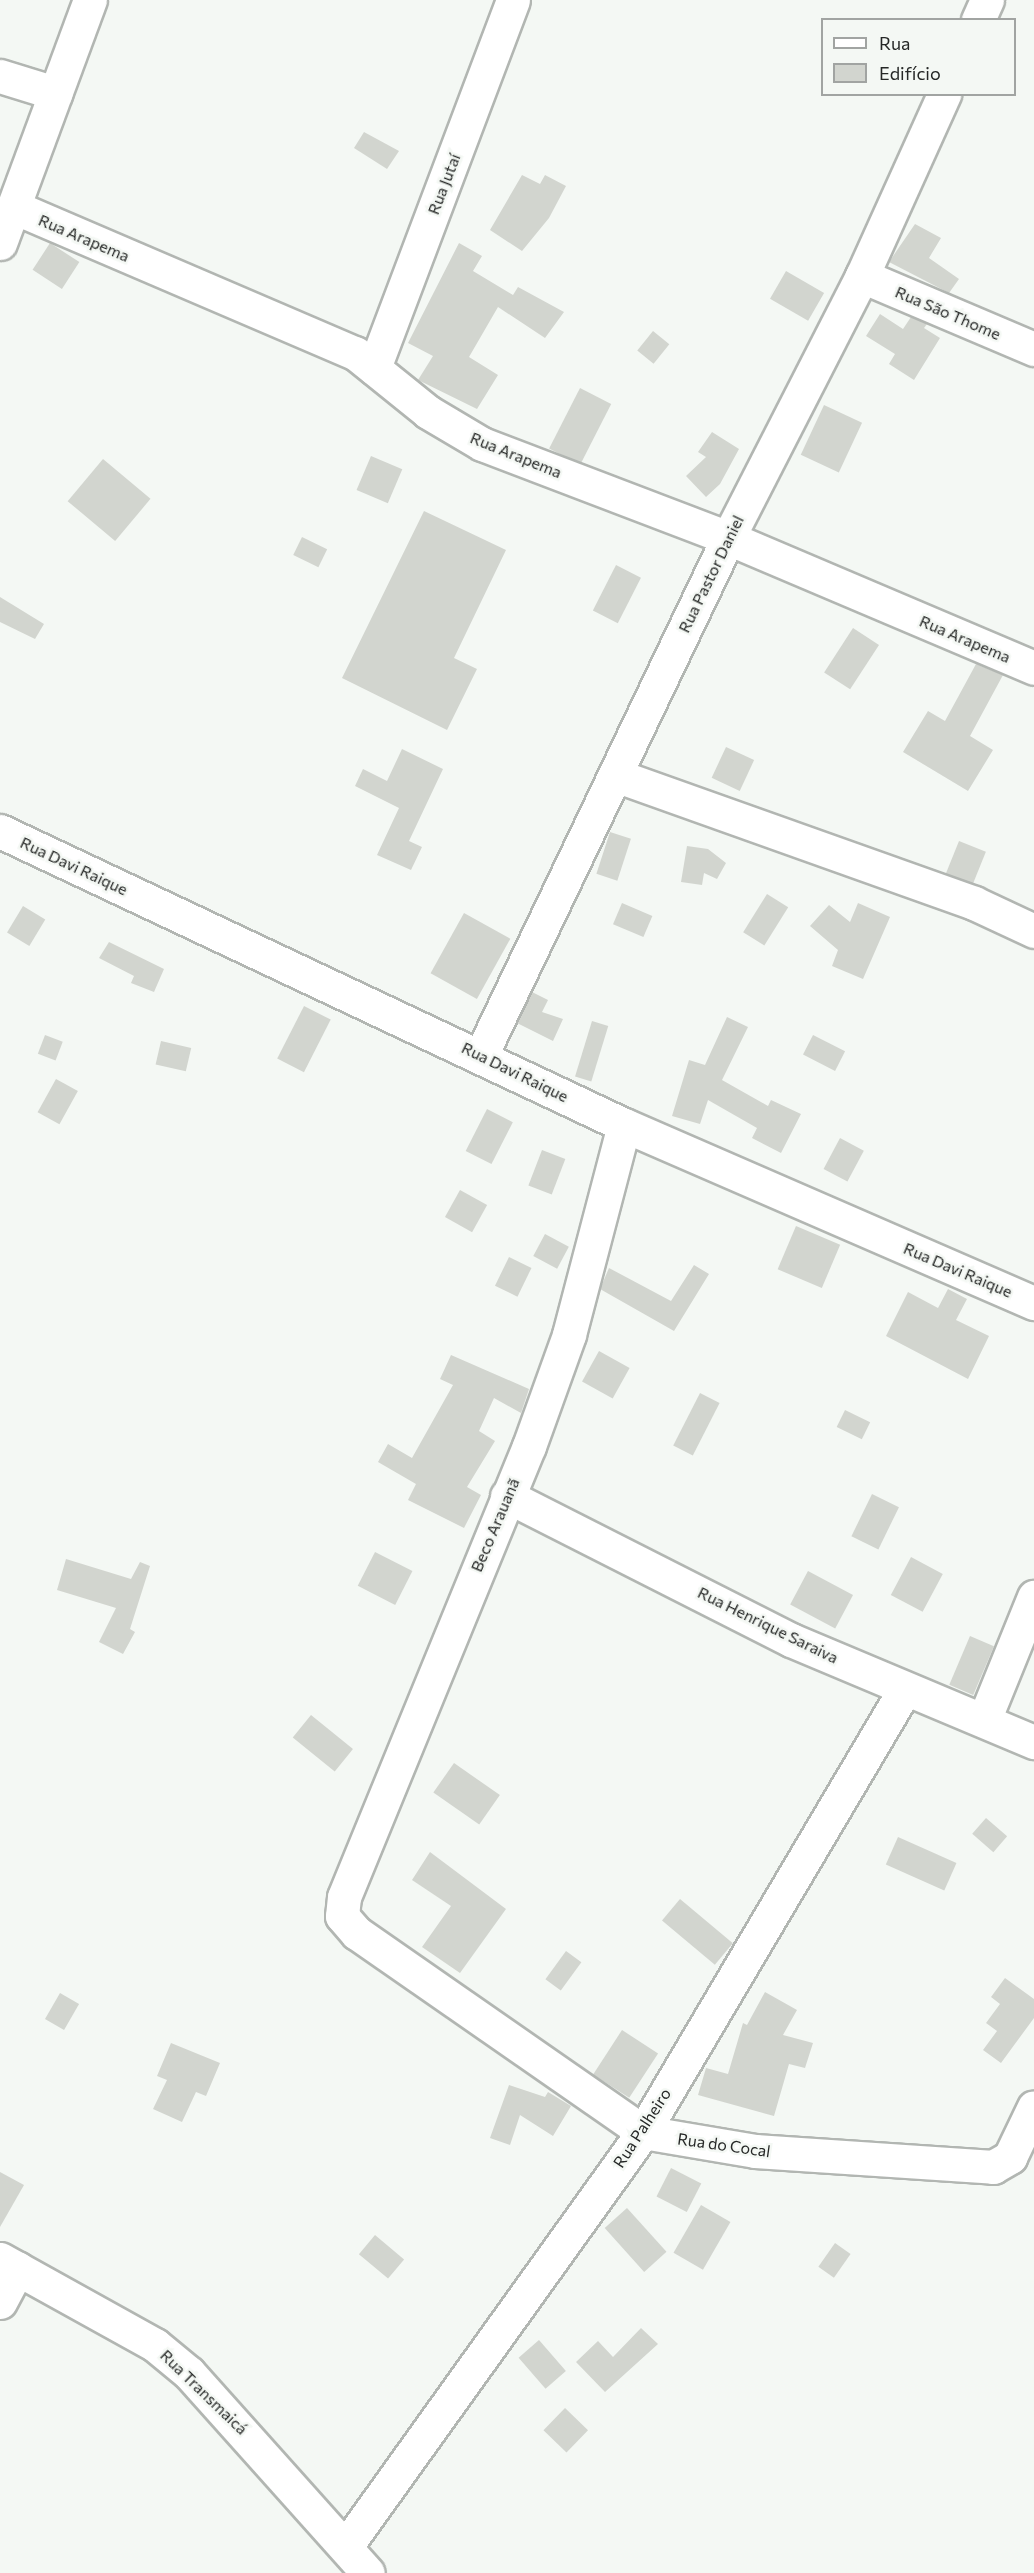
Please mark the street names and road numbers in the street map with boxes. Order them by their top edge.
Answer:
street label: Rua Jutaí [424,151,464,217]
street label: Rua Arapema [36,210,132,266]
street label: Rua São Thome [892,282,1004,344]
street label: Rua Arapema [467,428,565,482]
street label: Rua Pastor Daniel [674,512,748,636]
street label: Rua Arapema [917,611,1013,667]
street label: Rua Davi Raique [17,833,131,899]
street label: Rua Davi Raique [459,1038,571,1106]
street label: Rua Davi Raique [901,1238,1015,1302]
street label: Beco Arauanã [467,1475,523,1575]
street label: Rua Henrique Saraiva [695,1583,841,1667]
street label: Rua Palheiro [609,2085,675,2171]
street label: Rua do Cocal [676,2129,772,2161]
street label: Rua Transmaicá [156,2346,252,2438]

